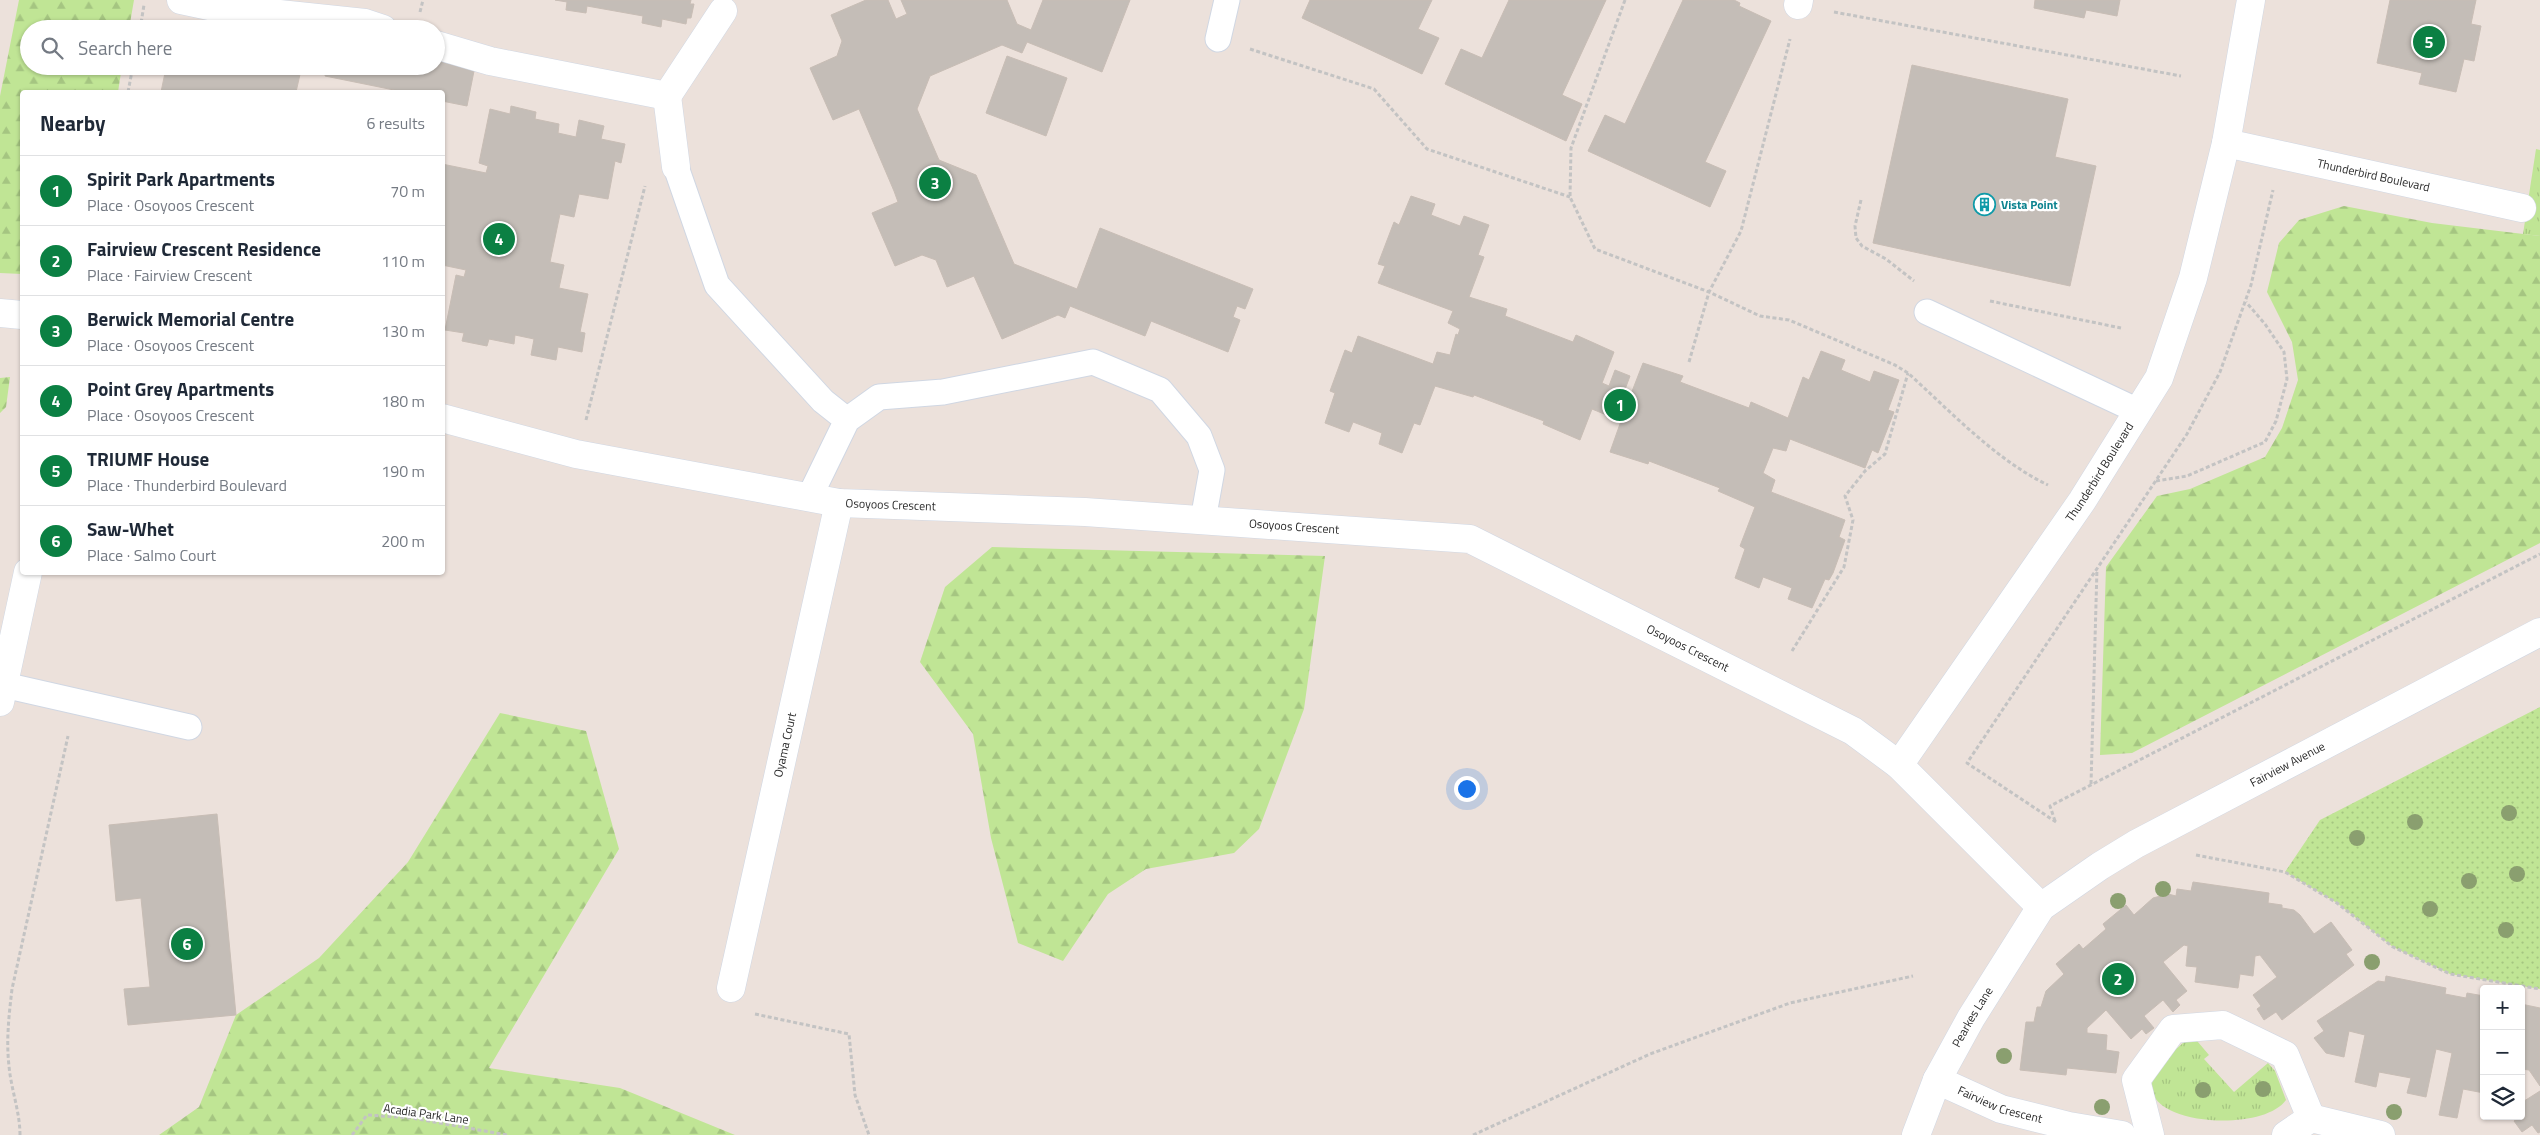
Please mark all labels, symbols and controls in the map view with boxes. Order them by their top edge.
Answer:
search box [20,20,445,75]
pin: 5 [2413,23,2445,61]
text: Search here [78,33,172,62]
icon: search [38,34,66,62]
text: Nearby [40,107,105,139]
text: 6 results [366,111,425,135]
street label: Thunderbird Boulevard [2315,153,2432,197]
text: Spirit Park Apartments [87,164,275,193]
pin: 3 [919,164,951,202]
text: 1 [52,179,60,203]
text: 70 m [390,179,425,203]
text: Place · Osoyoos Crescent [87,193,254,217]
building icon: Vista Point [1973,193,1997,217]
place label: Vista Point [2001,195,2058,214]
pin: 4 [483,220,515,258]
text: Fairview Crescent Residence [87,234,321,263]
text: 2 [52,249,60,273]
text: 110 m [381,249,425,273]
text: Place · Fairview Crescent [87,263,252,287]
text: Berwick Memorial Centre [87,304,294,333]
text: 3 [52,319,60,343]
text: 130 m [381,319,425,343]
text: Place · Osoyoos Crescent [87,333,254,357]
text: Point Grey Apartments [87,374,274,403]
pin: 1 [1604,386,1636,424]
text: 4 [52,389,60,413]
text: 180 m [381,389,425,413]
text: Place · Osoyoos Crescent [87,403,254,427]
street label: Thunderbird Boulevard [2060,418,2138,526]
text: TRIUMF House [87,444,209,473]
text: 5 [52,459,60,483]
text: 190 m [381,459,425,483]
text: Place · Thunderbird Boulevard [87,473,287,497]
street label: Osoyoos Crescent [845,493,937,516]
text: Saw-Whet [87,514,174,543]
street label: Osoyoos Crescent [1248,514,1341,539]
text: 6 [52,529,60,553]
text: 200 m [381,529,425,553]
text: Place · Salmo Court [87,543,216,567]
street label: Osoyoos Crescent [1643,619,1733,677]
street label: Oyama Court [768,710,801,779]
street label: Fairview Avenue [2246,736,2328,792]
your location [1454,776,1480,802]
pin: 6 [171,925,203,963]
pin: 2 [2102,960,2134,998]
street label: Pearkes Lane [1947,983,1997,1051]
map controls [2480,985,2525,1120]
button: + [2480,985,2525,1030]
button: − [2480,1030,2525,1075]
button: layers [2480,1075,2525,1120]
street label: Fairview Crescent [1955,1081,2045,1128]
street label: Acadia Park Lane [382,1098,470,1129]

